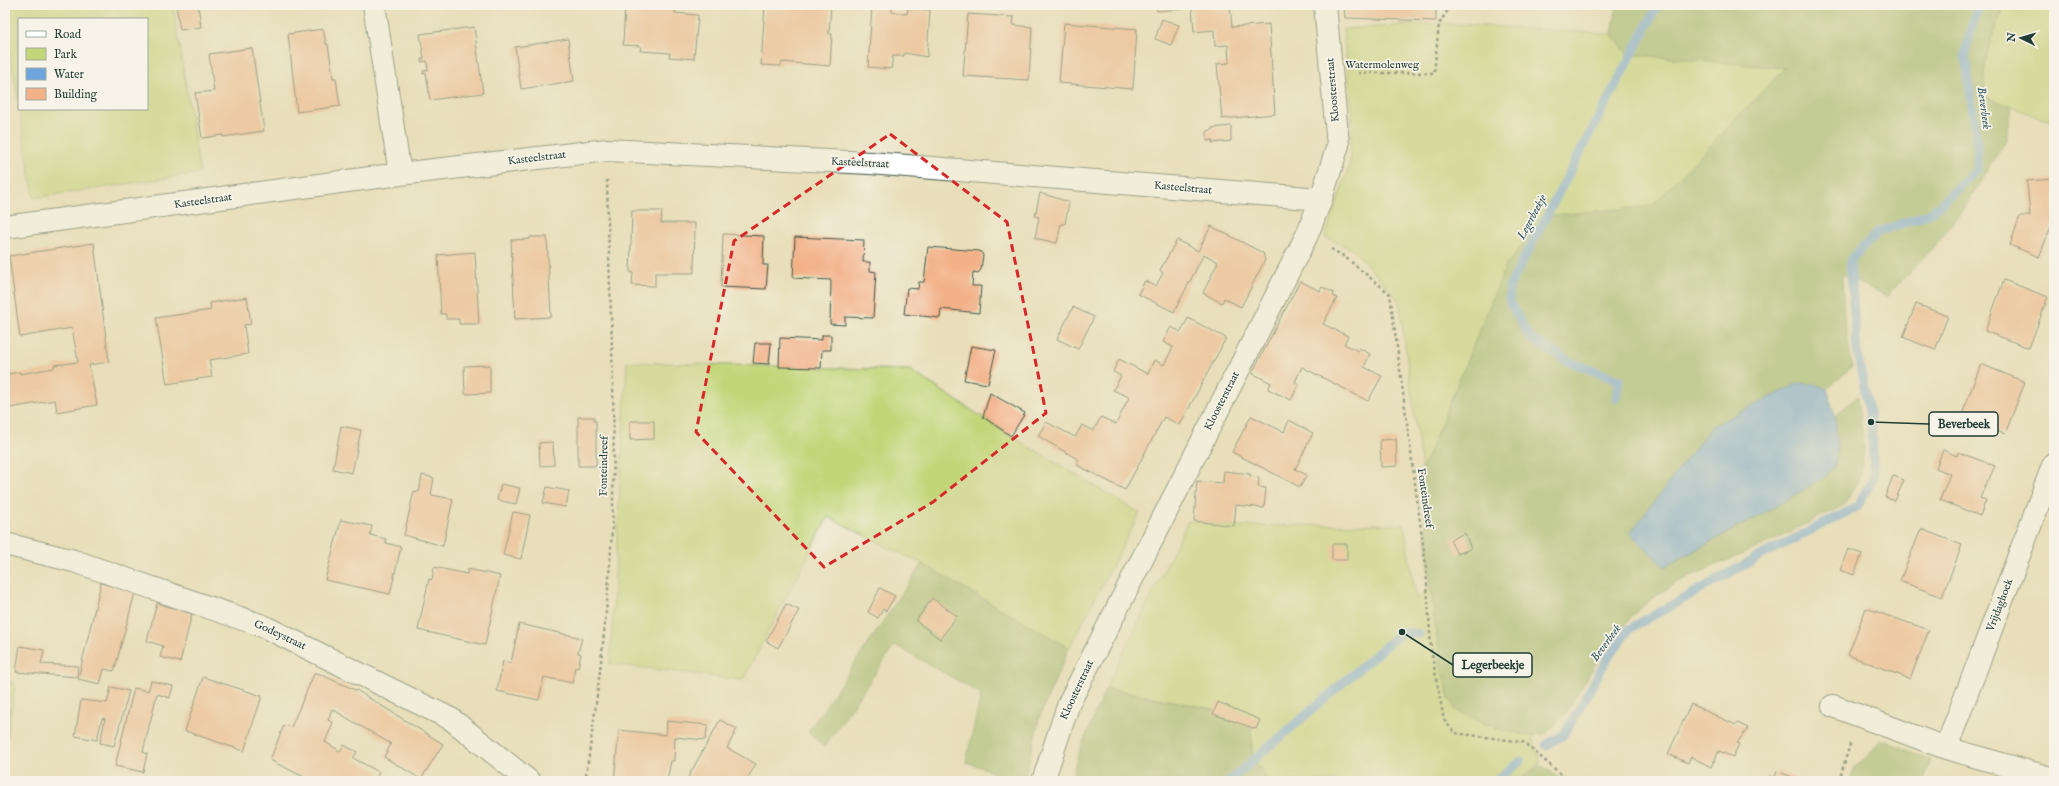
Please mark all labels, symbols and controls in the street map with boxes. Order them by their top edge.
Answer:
legend [18,18,148,110]
north arrow [2001,18,2041,58]
text: Road [54,27,82,42]
text: N [2005,31,2019,44]
text: Park [54,47,77,62]
street label: Kloosterstraat [1323,57,1343,123]
street label: Watermolenweg [1345,58,1420,72]
text: Water [54,67,85,82]
water label: Beverbeek [1974,86,1994,130]
text: Building [54,87,98,102]
street label: Kasteelstraat [507,147,567,169]
street label: Kasteelstraat [830,154,890,172]
street label: Kasteelstraat [1153,178,1213,198]
street label: Kasteelstraat [173,190,233,212]
water label: Legerbeekje [1513,192,1551,244]
street label: Kloosterstraat [1201,369,1243,433]
callout: Beverbeek [1929,412,1998,436]
text: Beverbeek [1938,417,1991,432]
street label: Fonteindreef [596,434,612,496]
street label: Fonteindreef [1414,467,1436,531]
street label: Vrijdaghoek [1983,577,2017,634]
street label: Godeystraat [252,617,309,653]
water label: Beverbeek [1587,621,1625,665]
callout: Legerbeekje [1453,653,1532,677]
street label: Kloosterstraat [1057,658,1097,722]
text: Legerbeekje [1461,658,1525,674]

